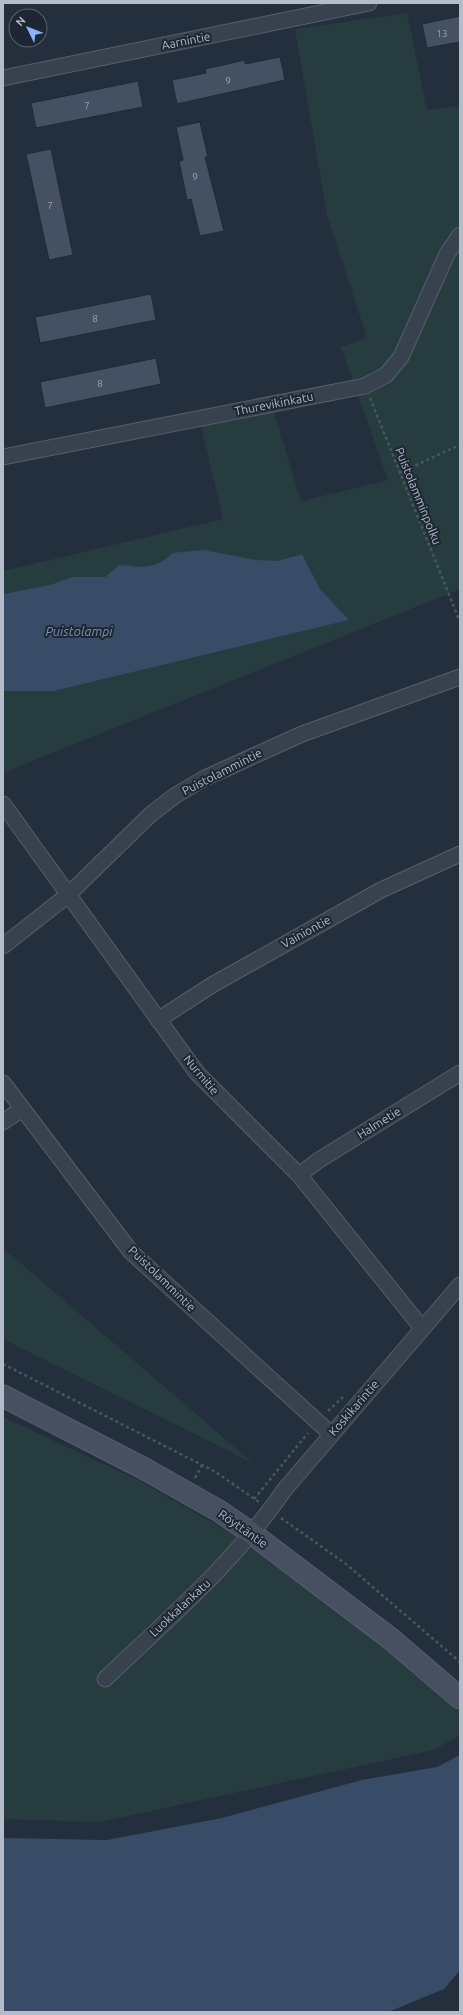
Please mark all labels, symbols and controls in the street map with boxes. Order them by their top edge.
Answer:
north arrow [8,8,48,48]
text: N [13,14,28,28]
house number: 13 [436,28,448,39]
street label: Aarnintie [160,29,211,52]
house number: 9 [225,75,231,86]
house number: 7 [84,100,90,111]
house number: 9 [192,171,198,182]
house number: 7 [47,200,53,211]
house number: 8 [92,313,98,324]
house number: 8 [97,378,103,389]
street label: Thurevikinkatu [233,390,314,418]
street label: Puistolamminpolku [393,445,444,546]
water label: Puistolampi [46,624,113,638]
street label: Puistolammintie [180,746,264,797]
street label: Vainiontie [279,913,333,950]
street label: Nurmitie [181,1052,222,1097]
street label: Halmetie [355,1104,403,1141]
street label: Puistolammintie [126,1243,198,1314]
street label: Koskikarintie [326,1377,381,1438]
street label: Röyttäntie [216,1507,270,1550]
street label: Luokkalankatu [147,1576,213,1639]

